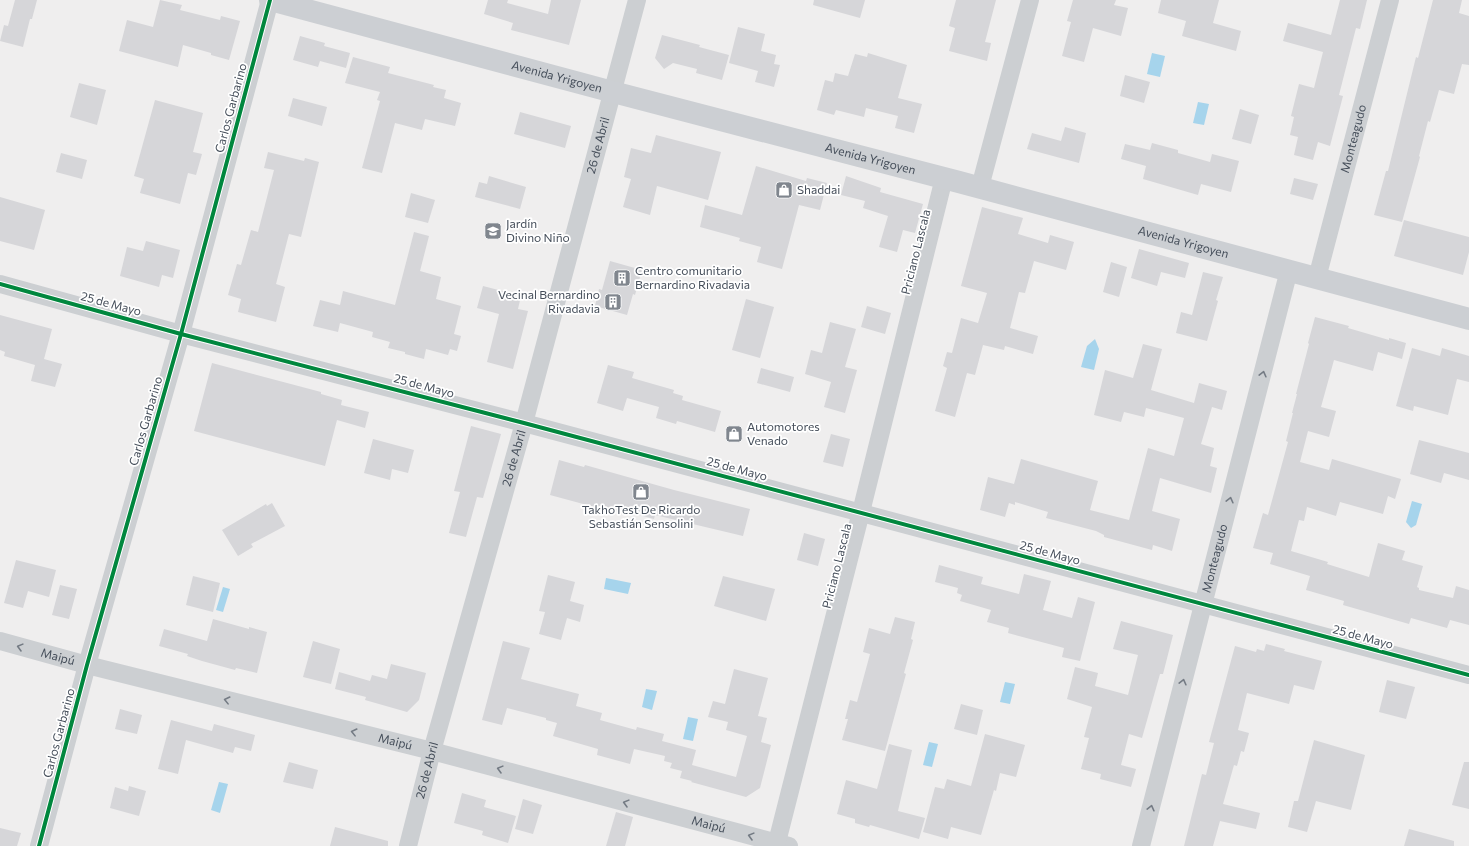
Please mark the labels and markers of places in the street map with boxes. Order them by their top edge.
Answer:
shop icon: Shaddai [774,180,794,200]
place label: Shaddai [797,182,840,196]
place label: Jardín Divino Niño [506,216,570,244]
school or university icon: Jardín Divino Niño [483,221,503,241]
place label: Centro comunitario Bernardino Rivadavia [635,263,750,291]
building icon: Centro comunitario Bernardino Rivadavia [612,268,632,288]
place label: Vecinal Bernardino Rivadavia [498,287,600,315]
building icon: Vecinal Bernardino Rivadavia [603,292,623,312]
place label: Automotores Venado [747,419,820,447]
shop icon: Automotores Venado [724,424,744,444]
shop icon: TakhoTest De Ricardo Sebastián Sensolini [631,482,651,502]
place label: TakhoTest De Ricardo Sebastián Sensolini [582,502,700,530]

